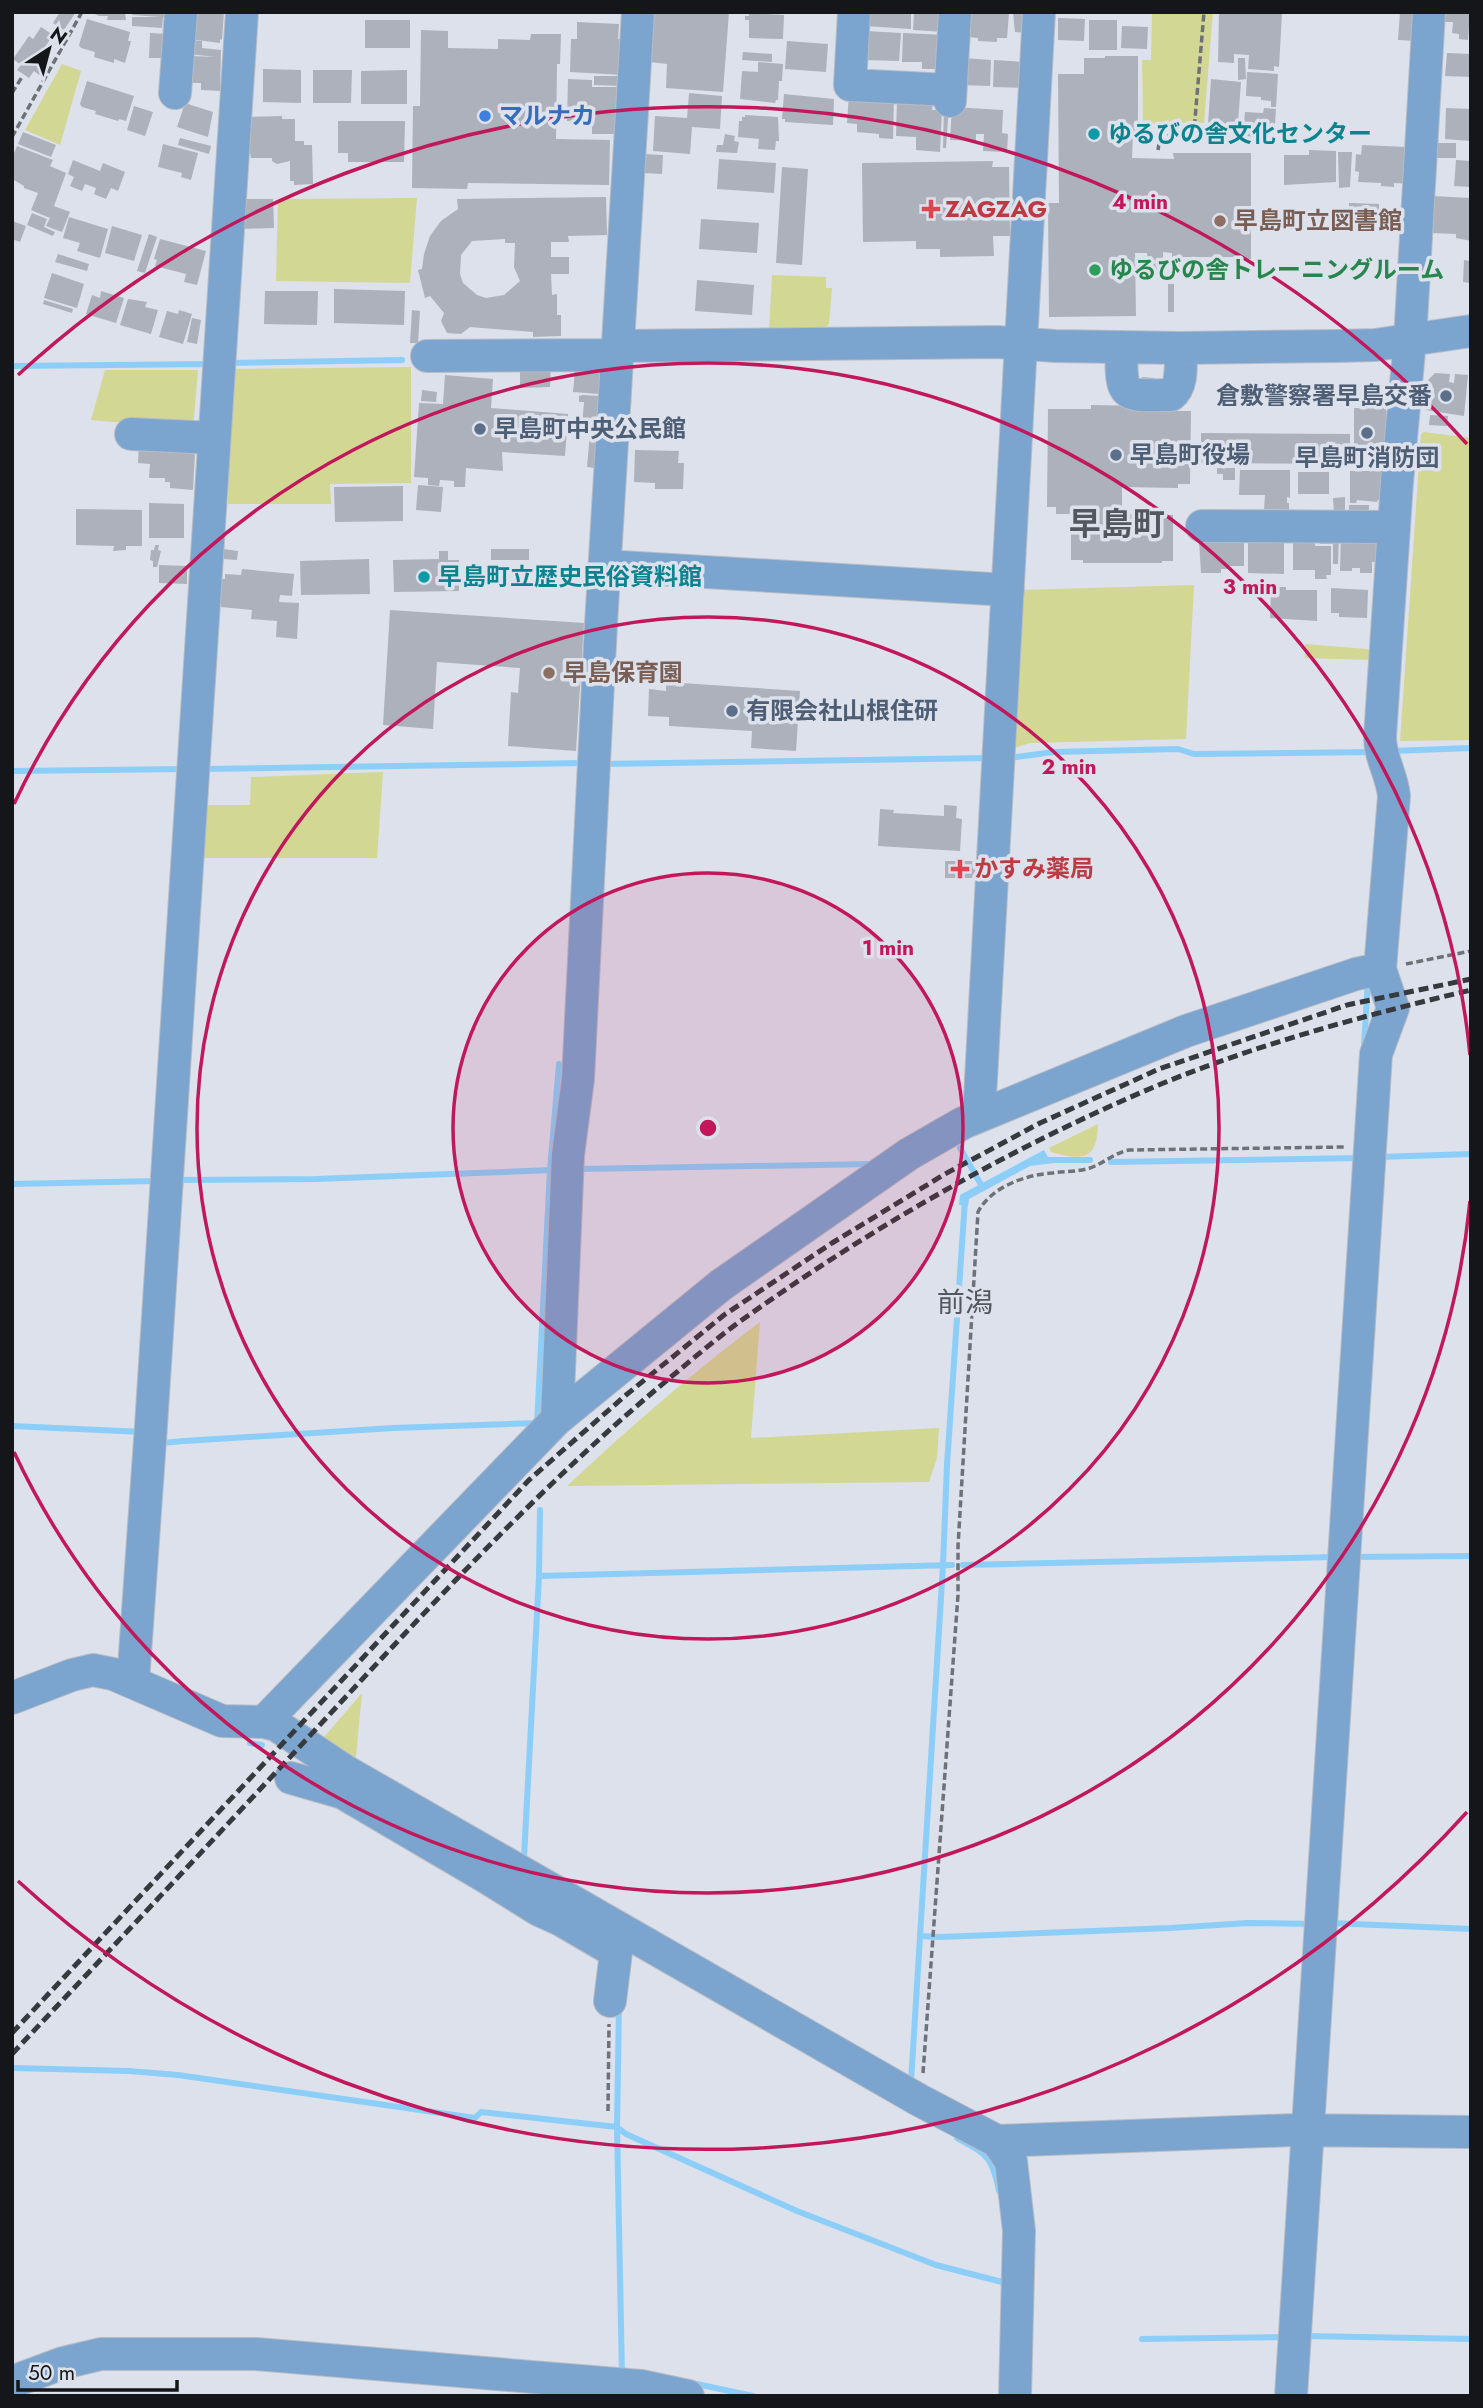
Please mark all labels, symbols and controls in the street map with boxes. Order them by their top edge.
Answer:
north arrow [14,14,84,84]
text: N [45,20,73,51]
place label: マルナカ [499,98,595,133]
marker: マルナカ [477,108,493,124]
place label: ゆるびの舎文化センター [1108,116,1372,151]
marker: ゆるびの舎文化センター [1086,126,1102,142]
text: 4 min [1112,187,1168,217]
place label: ZAGZAG [945,191,1047,226]
marker: ZAGZAG [923,201,939,217]
place label: 早島町立図書館 [1234,203,1402,238]
marker: 早島町立図書館 [1212,213,1228,229]
place label: ゆるびの舎トレーニングルーム [1109,252,1444,287]
marker: ゆるびの舎トレーニングルーム [1087,262,1103,278]
place label: 倉敷警察署早島交番 [1216,378,1432,413]
marker: 倉敷警察署早島交番 [1438,388,1454,404]
place label: 早島町中央公民館 [494,411,686,446]
marker: 早島町中央公民館 [472,421,488,437]
marker: 早島町消防団 [1359,425,1375,441]
place label: 早島町役場 [1130,437,1250,472]
place label: 早島町消防団 [1295,440,1439,475]
marker: 早島町役場 [1108,447,1124,463]
district label: 早島町 [1069,501,1165,547]
place label: 早島町立歴史民俗資料館 [438,559,702,594]
marker: 早島町立歴史民俗資料館 [416,569,432,585]
text: 3 min [1223,572,1277,602]
place label: 早島保育園 [563,655,683,690]
marker: 早島保育園 [541,665,557,681]
place label: 有限会社山根住研 [746,693,938,728]
marker: 有限会社山根住研 [724,703,740,719]
text: 2 min [1041,752,1097,782]
place label: かすみ薬局 [974,851,1094,886]
marker: かすみ薬局 [952,861,968,877]
text: 1 min [862,933,914,963]
centre of rings [696,1116,720,1140]
district label: 前潟 [937,1282,993,1323]
scale bar [18,2348,177,2392]
text: 50 m [28,2358,75,2388]

